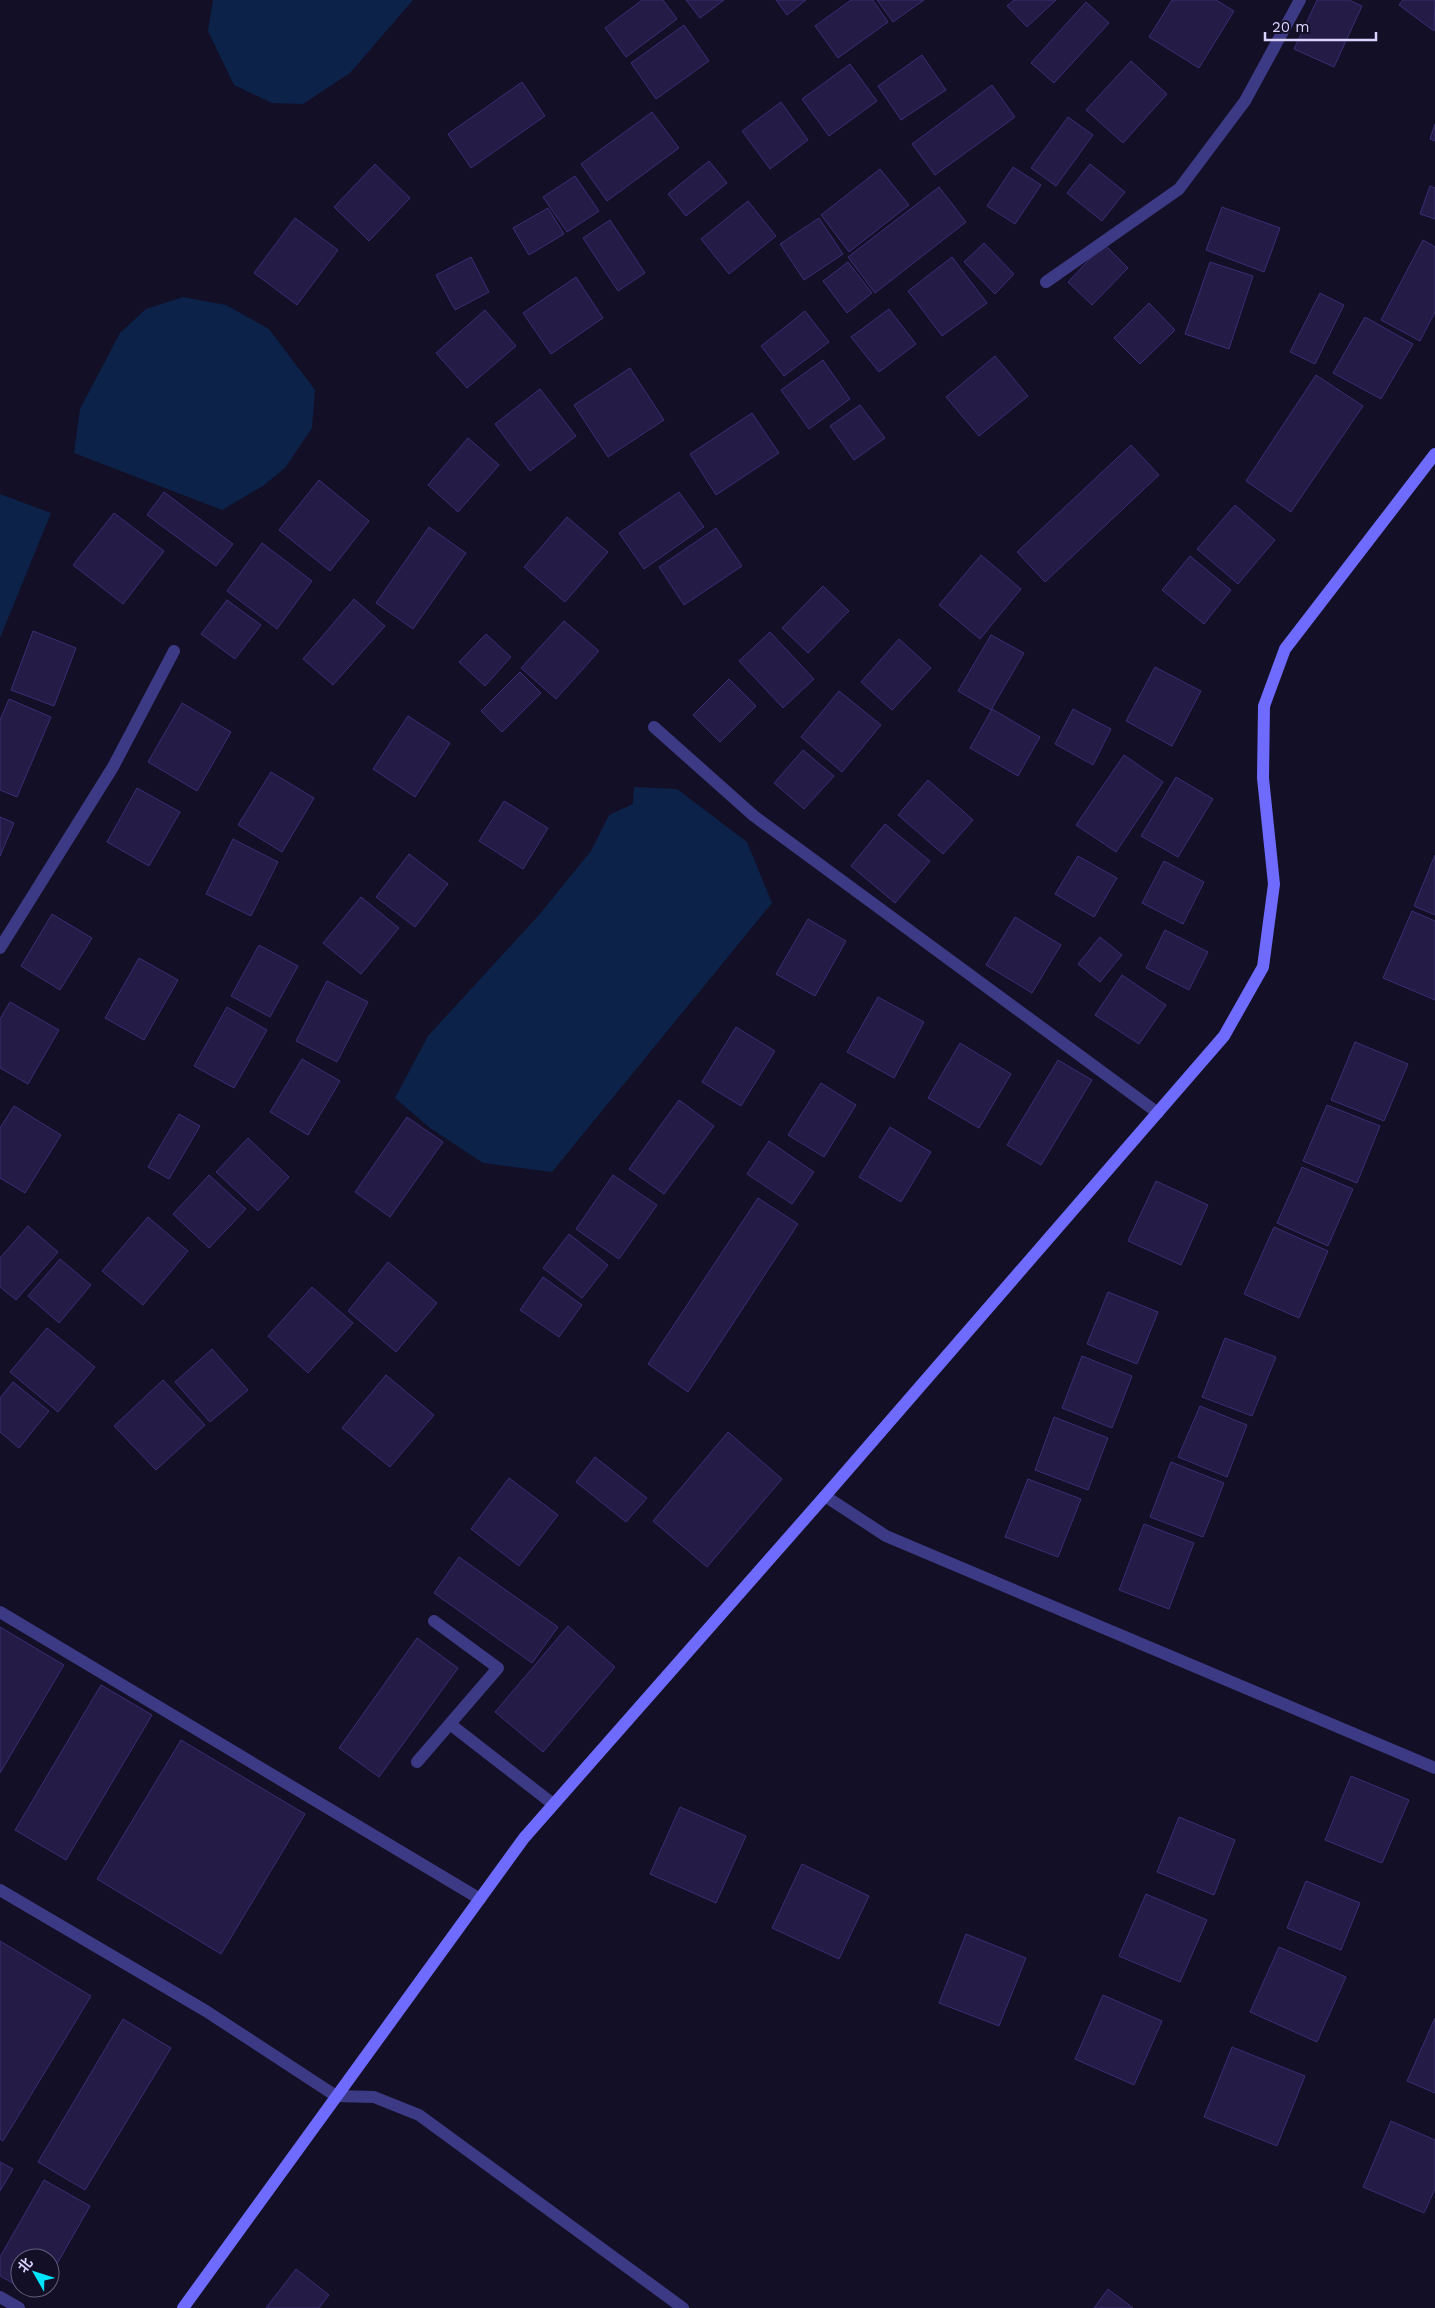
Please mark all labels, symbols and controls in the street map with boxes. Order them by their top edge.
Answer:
scale bar [1265,10,1376,42]
text: 20 m [1272,18,1310,36]
north arrow [10,2248,60,2298]
text: 北 [14,2254,36,2275]

